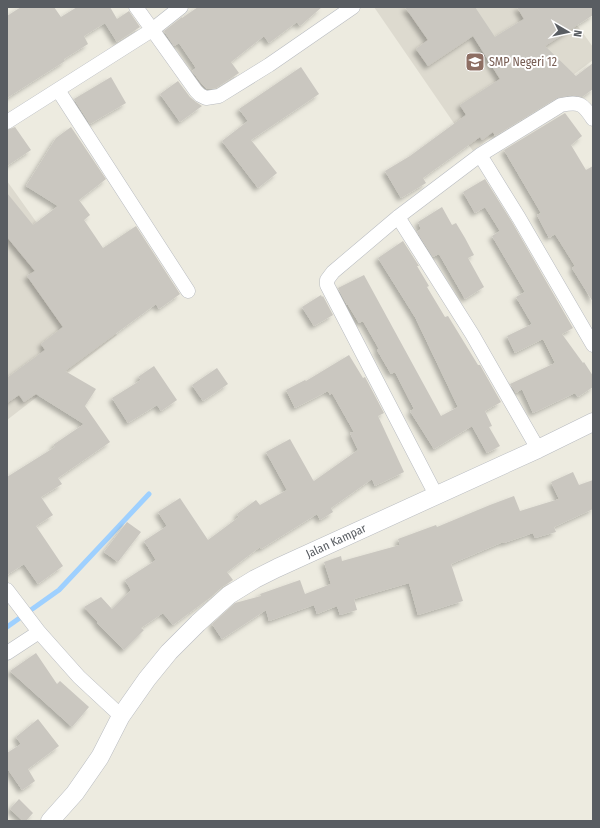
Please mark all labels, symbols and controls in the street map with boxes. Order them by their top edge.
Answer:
north arrow [548,12,588,52]
text: N [570,29,584,38]
school or university icon: SMP Negeri 12 [464,51,486,73]
place label: SMP Negeri 12 [489,55,557,69]
street label: Jalan Kampar [304,521,369,561]

